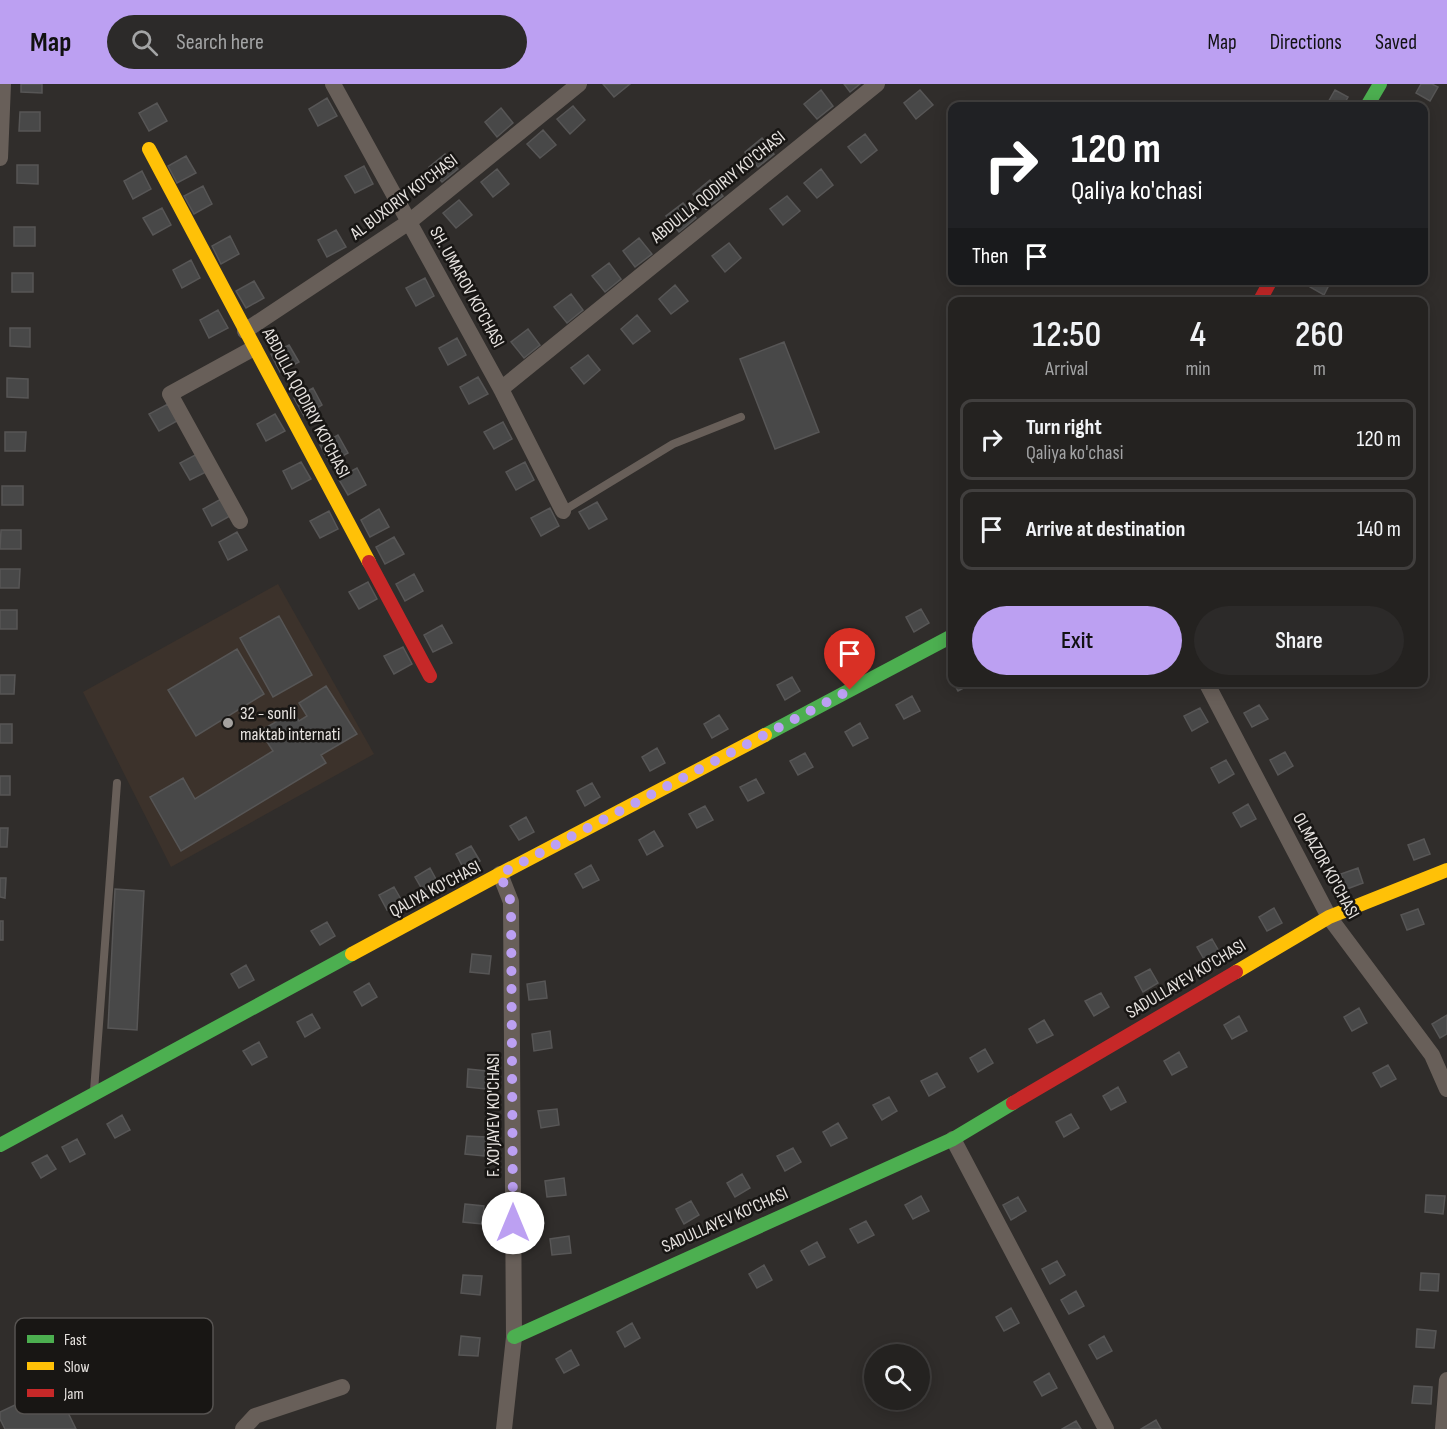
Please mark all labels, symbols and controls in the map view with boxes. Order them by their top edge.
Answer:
search box [107,15,527,69]
text: Map [30,26,71,59]
icon: search [128,26,161,59]
text: Search here [176,29,264,56]
text: Map [1207,30,1237,55]
text: Directions [1270,30,1342,55]
text: Saved [1375,30,1417,55]
text: 120 m [1071,124,1161,175]
street label: ABDULLA QODIRIY KO'CHASI [646,126,789,248]
icon: right [972,126,1050,204]
street label: AL BUXORIY KO'CHASI [345,150,462,245]
text: Qaliya ko'chasi [1071,175,1203,207]
street label: SH. UMAROV KO'CHASI [425,223,509,351]
icon: arrive [1020,240,1053,273]
text: Then [972,243,1008,270]
text: 12:50 [1032,314,1101,357]
text: 4 [1190,314,1206,357]
text: 260 [1295,314,1344,357]
street label: ABDULLA QODIRIY KO'CHASI [257,324,354,481]
text: Arrival [1045,357,1088,381]
text: min [1186,357,1211,381]
text: m [1313,357,1326,381]
text: Turn right [1026,414,1102,441]
icon: right [975,423,1008,456]
text: 120 m [1357,426,1401,453]
text: Qaliya ko'chasi [1026,441,1123,465]
icon: arrive [975,513,1008,546]
text: Arrive at destination [1026,516,1185,543]
text: 140 m [1357,516,1401,543]
button: Exit [972,606,1182,675]
button: Share [1194,606,1404,675]
pin [824,628,875,690]
icon: arrive [833,637,866,670]
place label: 32 - sonli maktab internati [240,703,340,745]
marker: 32 - sonli maktab internati [221,716,235,730]
street label: OLMAZOR KO'CHASI [1288,809,1364,923]
street label: QALIYA KO'CHASI [386,856,484,922]
street label: SADULLAYEV KO'CHASI [1122,935,1250,1023]
street label: F. XO'JAYEV KO'CHASI [483,1053,504,1177]
street label: SADULLAYEV KO'CHASI [659,1183,791,1257]
position arrow [481,1191,545,1255]
legend [15,1318,213,1414]
text: Fast [64,1331,87,1350]
map controls [864,1344,930,1410]
button: search [864,1344,930,1410]
text: Slow [64,1358,89,1377]
text: Jam [63,1385,84,1404]

